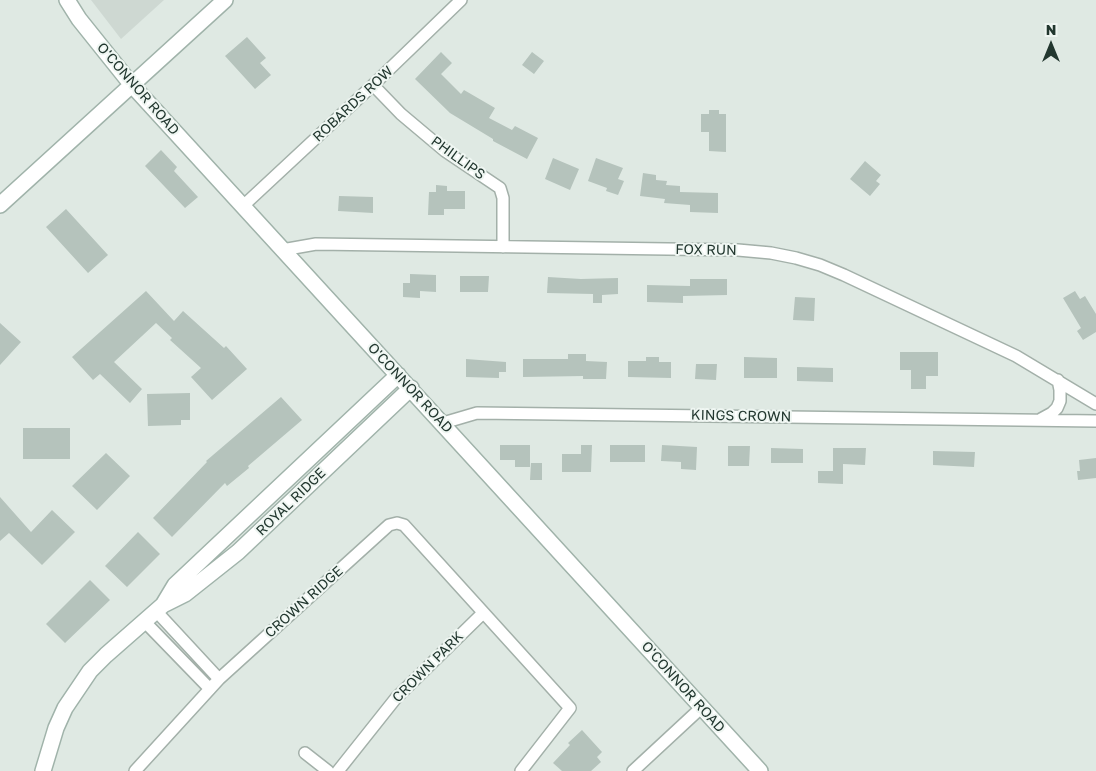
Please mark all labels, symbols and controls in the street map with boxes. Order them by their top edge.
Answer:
north arrow [1026,20,1076,70]
text: N [1046,21,1056,38]
street label: O'CONNOR ROAD [93,39,183,139]
street label: ROBARDS ROW [309,63,397,145]
street label: PHILLIPS [428,133,488,183]
street label: FOX RUN [675,241,737,259]
street label: O'CONNOR ROAD [364,340,456,436]
street label: KINGS CROWN [691,407,791,425]
street label: ROYAL RIDGE [253,465,329,539]
street label: CROWN RIDGE [262,563,346,641]
street label: CROWN PARK [389,628,467,706]
street label: O'CONNOR ROAD [638,638,728,736]

